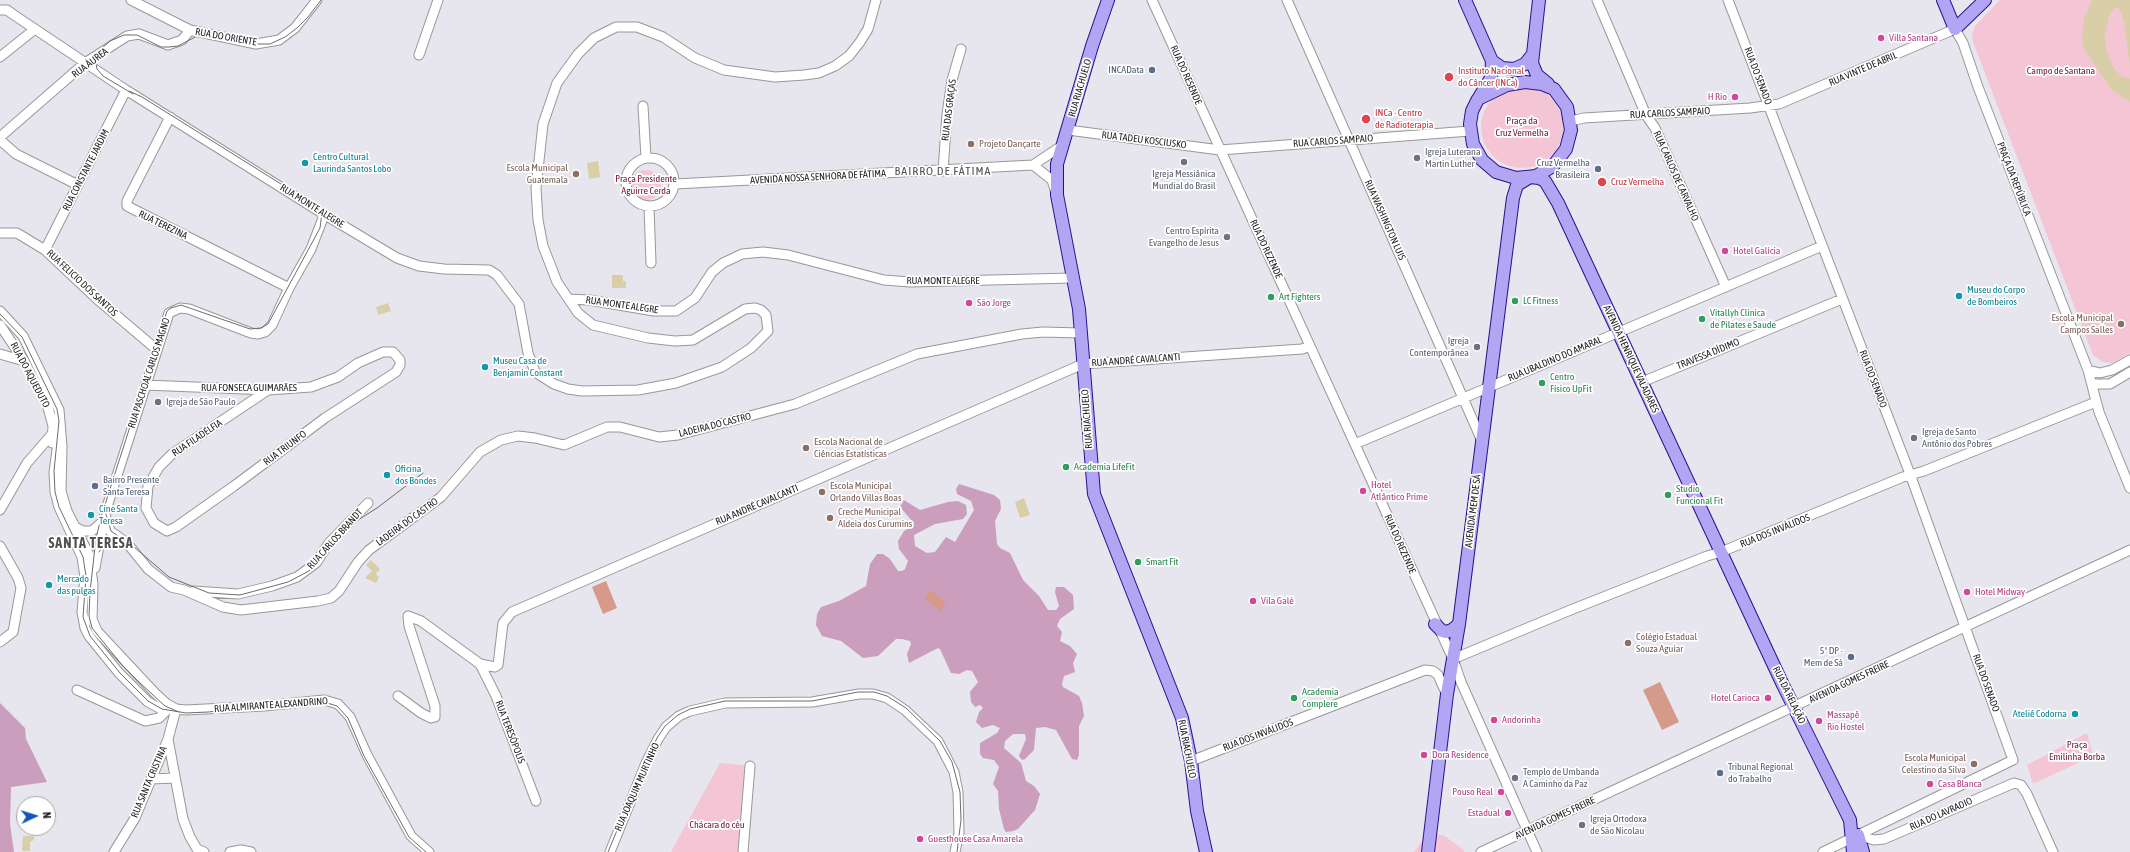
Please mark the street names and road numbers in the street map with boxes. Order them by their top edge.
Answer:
street label: RUA DO ORIENTE [194,26,258,48]
street label: RUA DO RESENDE [1168,44,1204,106]
street label: RUA ÁUREA [70,46,110,80]
street label: RUA DO SENADO [1742,46,1774,106]
street label: RUA VINTE DE ABRIL [1827,49,1899,89]
street label: RUA RIACHUELO [1066,58,1094,118]
street label: RUA DAS GRAÇAS [939,78,959,142]
street label: RUA CARLOS SAMPAIO [1630,105,1710,121]
street label: RUA CONSTANTE JARDIM [60,127,112,213]
street label: RUA TADEU KOSCIUSKO [1101,129,1187,151]
street label: RUA CARLOS DE CARVALHO [1651,129,1701,223]
street label: RUA CARLOS SAMPAIO [1293,132,1373,150]
street label: PRAÇA DA REPÚBLICA [1994,140,2034,218]
street label: AVENIDA NOSSA SENHORA DE FÁTIMA [750,167,886,187]
street label: RUA WASHINGTON LUIS [1362,178,1408,262]
street label: RUA MONTE ALEGRE [278,182,346,230]
street label: RUA TEREZINA [137,208,189,242]
street label: RUA DO REZENDE [1247,218,1285,280]
street label: RUA FELICIO DOS SANTOS [44,247,120,319]
street label: RUA MONTE ALEGRE [906,275,980,287]
street label: RUA MONTE ALEGRE [585,294,659,316]
street label: AVENIDA HENRIQUE VALADARES [1601,303,1661,415]
street label: RUA PASCHOAL CARLOS MAGNO [125,316,173,430]
street label: RUA UBALDINO DO AMARAL [1506,334,1604,384]
street label: TRAVESSA DÍDIMO [1675,336,1741,372]
street label: RUA DO AQUEDUTO [8,340,52,410]
street label: RUA DO SENADO [1857,349,1889,409]
street label: RUA ANDRÉ CAVALCANTI [1091,351,1181,369]
street label: RUA FONSECA GUIMARÃES [201,382,297,394]
street label: RUA RIACHUELO [1079,389,1095,449]
street label: LADEIRA DO CASTRO [678,410,752,440]
street label: RUA FILADÉLFIA [170,417,224,459]
street label: RUA TRIUNFO [261,428,309,468]
street label: AVENIDA MEM DE SÁ [1463,474,1483,548]
street label: RUA ANDRÉ CAVALCANTI [714,482,800,528]
street label: LADEIRA DO CASTRO [374,495,440,549]
street label: RUA CARLOS BRANDT [305,506,365,572]
street label: RUA DO REZENDE [1382,512,1418,576]
street label: RUA DOS INVÁLIDOS [1738,512,1812,550]
street label: RUA DO SENADO [1970,652,2002,714]
street label: AVENIDA GOMES FREIRE [1807,658,1891,706]
street label: RUA DA RELAÇÃO [1770,664,1808,726]
street label: RUA ALMIRANTE ALEXANDRINO [214,695,328,715]
street label: RUA TERESÓPOLIS [492,699,528,765]
street label: RUA DOS INVÁLIDOS [1221,716,1295,754]
street label: RUA RIACHUELO [1175,719,1199,779]
street label: RUA JOAQUIM MURTINHO [612,741,662,833]
street label: RUA SANTA CRISTINA [129,744,169,820]
street label: AVENIDA GOMES FREIRE [1513,794,1597,842]
street label: RUA DO LAVRADIO [1908,795,1974,833]

